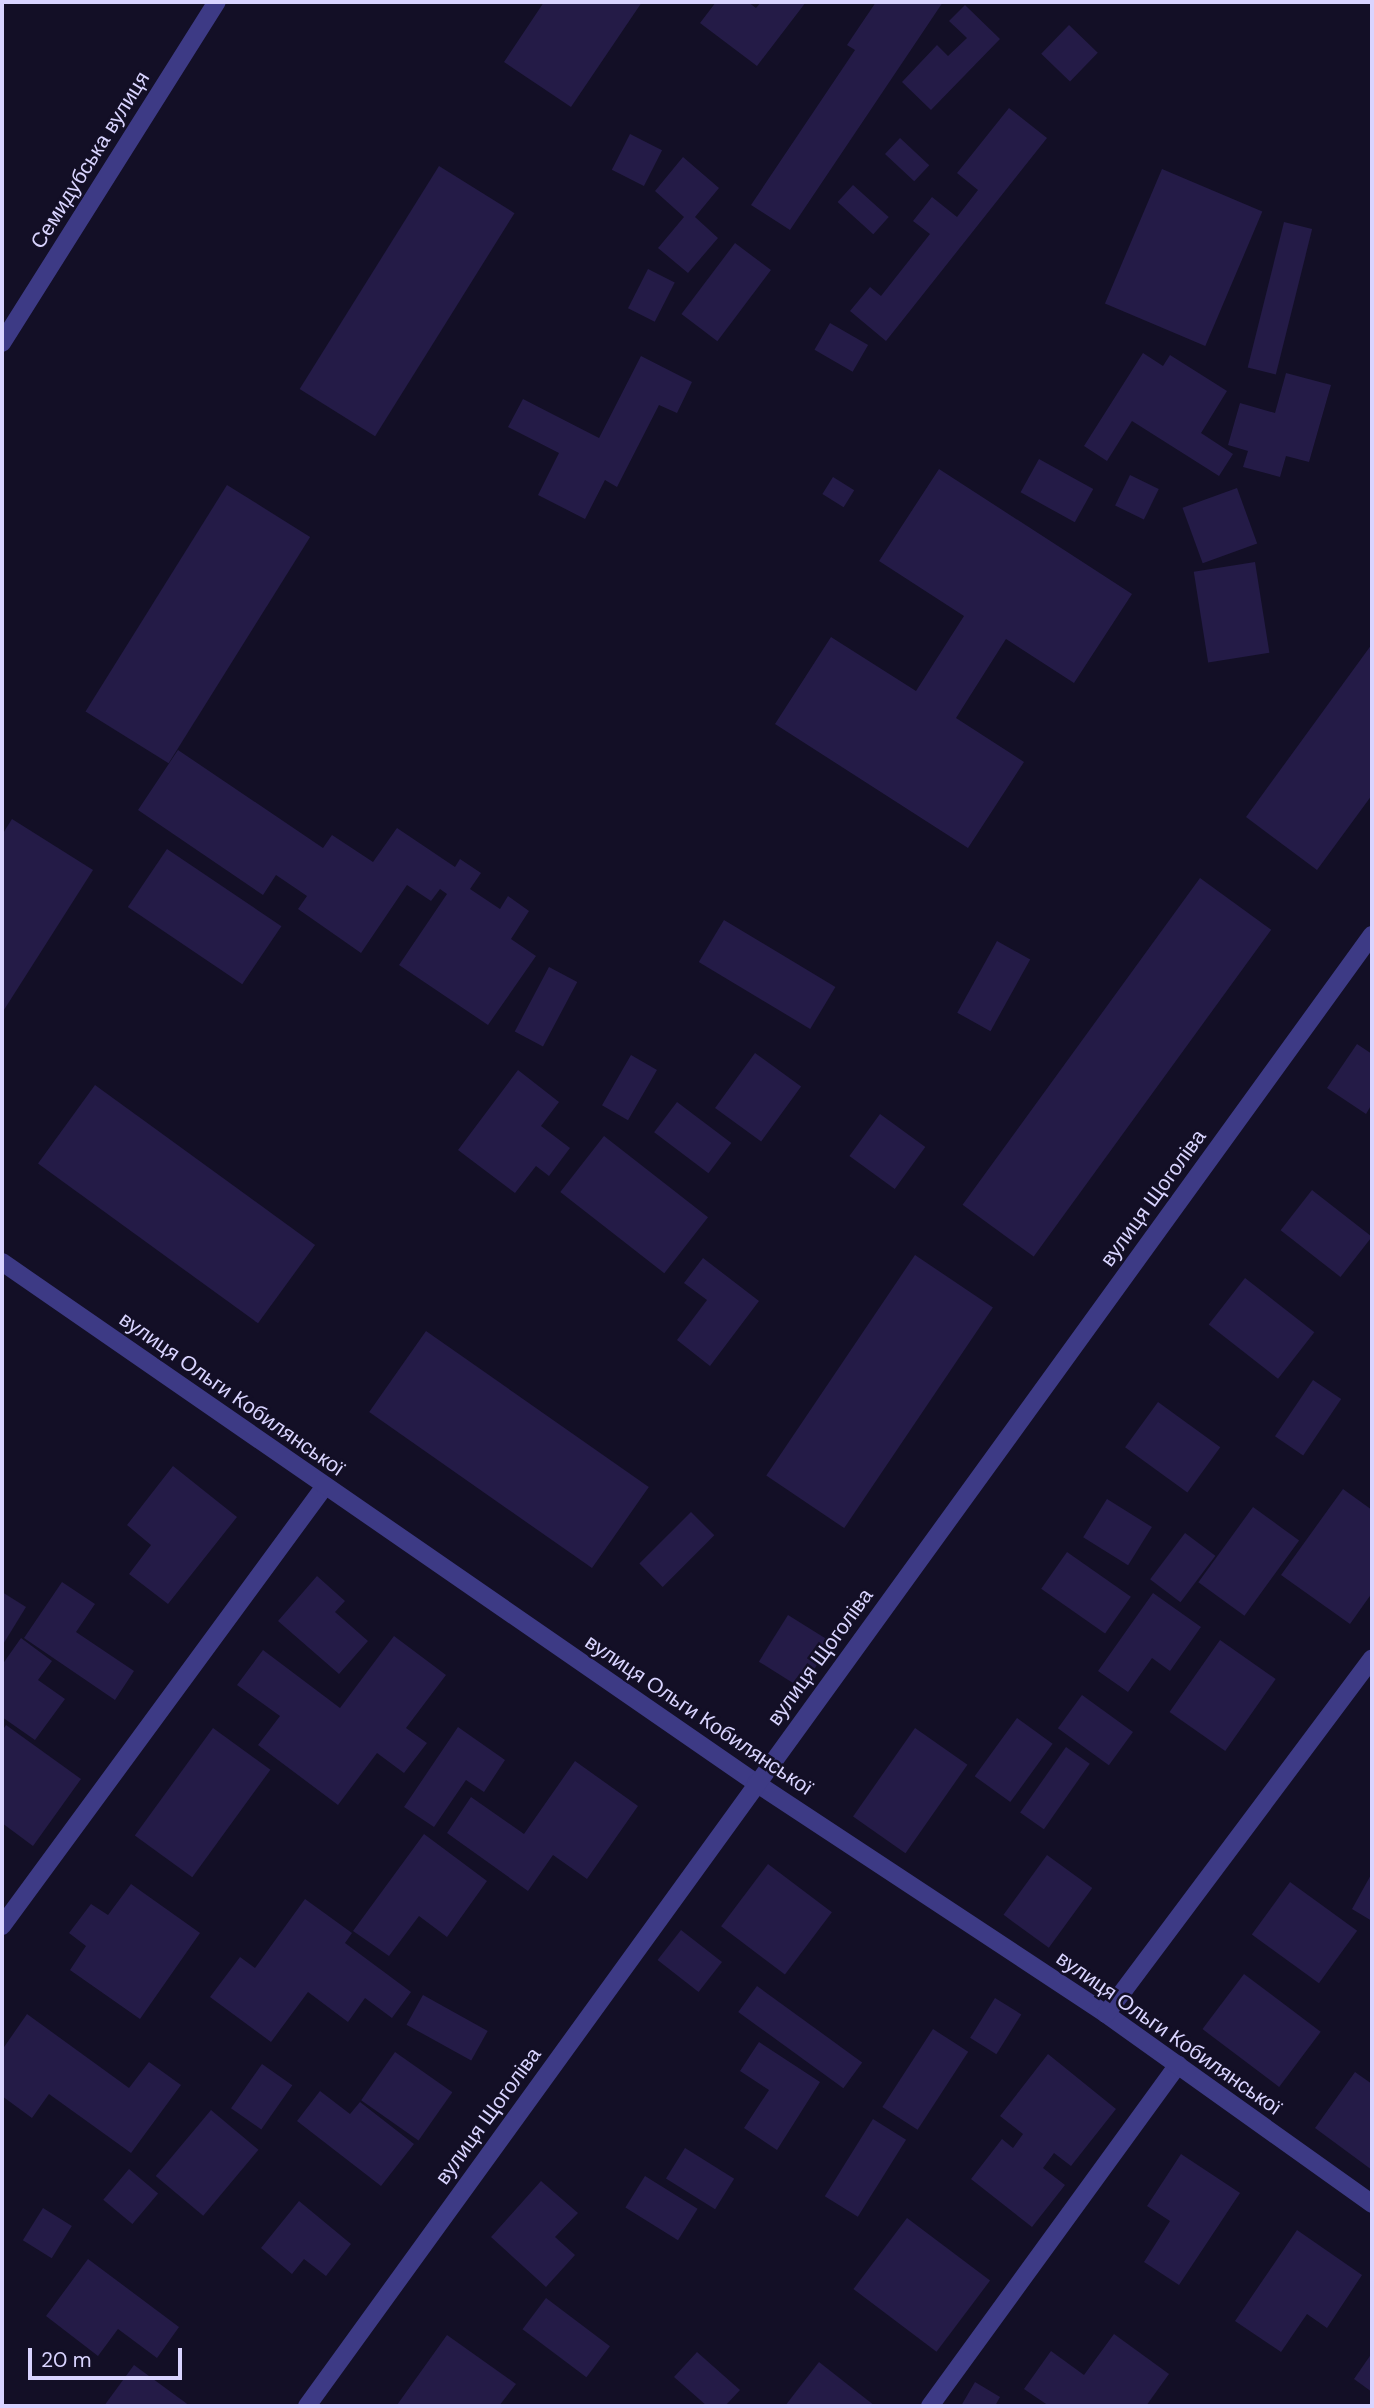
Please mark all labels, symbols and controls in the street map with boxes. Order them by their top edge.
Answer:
street label: Семидубська вулиця [25,67,155,253]
street label: вулиця Щоголіва [1095,1125,1211,1271]
street label: вулиця Ольги Кобилянської [114,1306,350,1482]
street label: вулиця Щоголіва [762,1584,878,1730]
street label: вулиця Ольги Кобилянської [580,1629,818,1801]
street label: вулиця Ольги Кобилянської [1051,1945,1287,2121]
street label: вулиця Щоголіва [430,2043,546,2189]
scale bar [32,2334,186,2378]
text: 20 m [41,2346,92,2374]

